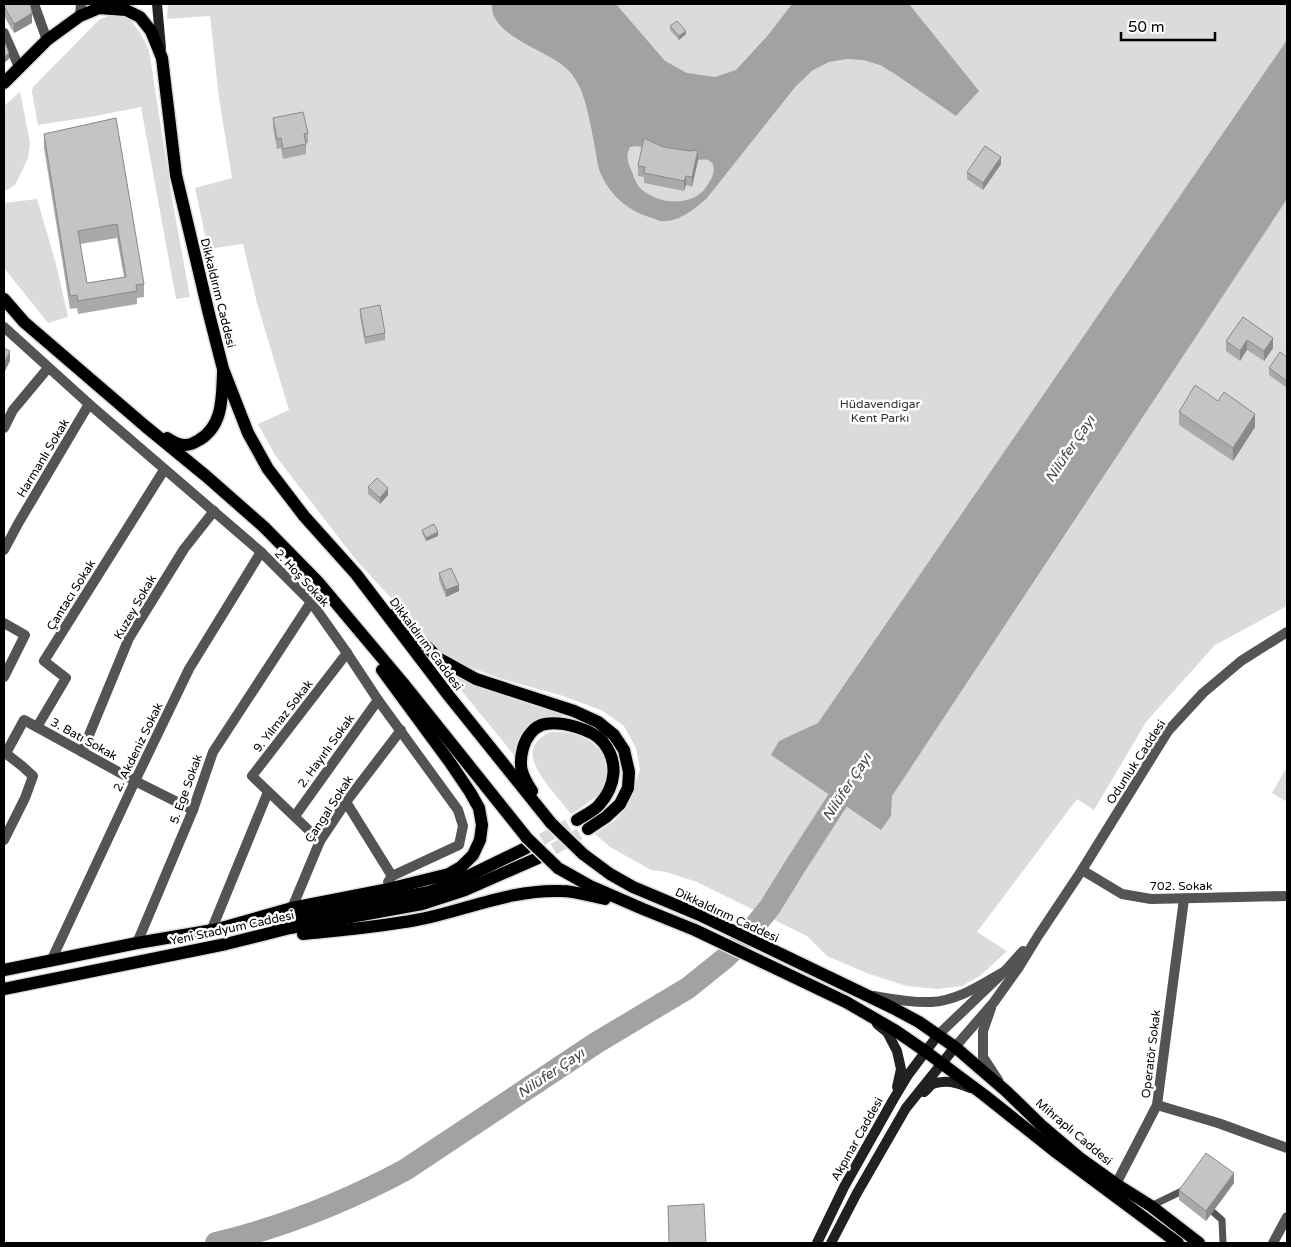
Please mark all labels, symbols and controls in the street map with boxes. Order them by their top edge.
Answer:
scale bar [1121,10,1215,42]
text: 50 m [1128,18,1165,36]
street label: Dikkaldırım Caddesi [198,237,238,349]
park label: Hüdavendigar Kent Parkı [840,397,921,425]
water label: Nilüfer Çayı [1041,411,1099,486]
street label: Harmanlı Sokak [14,416,72,500]
street label: 2. Hoş Sokak [272,546,332,610]
street label: Çantacı Sokak [44,557,98,633]
street label: Kuzey Sokak [111,572,159,642]
street label: Dikkaldırım Caddesi [387,595,465,693]
street label: 9. Yılmaz Sokak [250,677,316,755]
street label: 2. Akdeniz Sokak [110,700,166,794]
street label: 2. Hayırlı Sokak [295,711,357,790]
street label: 3. Batı Sokak [48,715,120,763]
street label: Odunluk Caddesi [1104,717,1168,807]
water label: Nilüfer Çayı [819,749,876,824]
street label: 5. Ege Sokak [167,752,205,826]
street label: Çangal Sokak [302,772,356,845]
street label: 702. Sokak [1149,879,1213,893]
street label: Dikkaldırım Caddesi [673,885,781,945]
street label: Yeni Stadyum Caddesi [169,908,295,948]
street label: Operatör Sokak [1139,1008,1163,1099]
water label: Nilüfer Çayı [514,1044,589,1102]
street label: Akpınar Caddesi [828,1095,886,1183]
street label: Mihraplı Caddesi [1033,1096,1115,1168]

